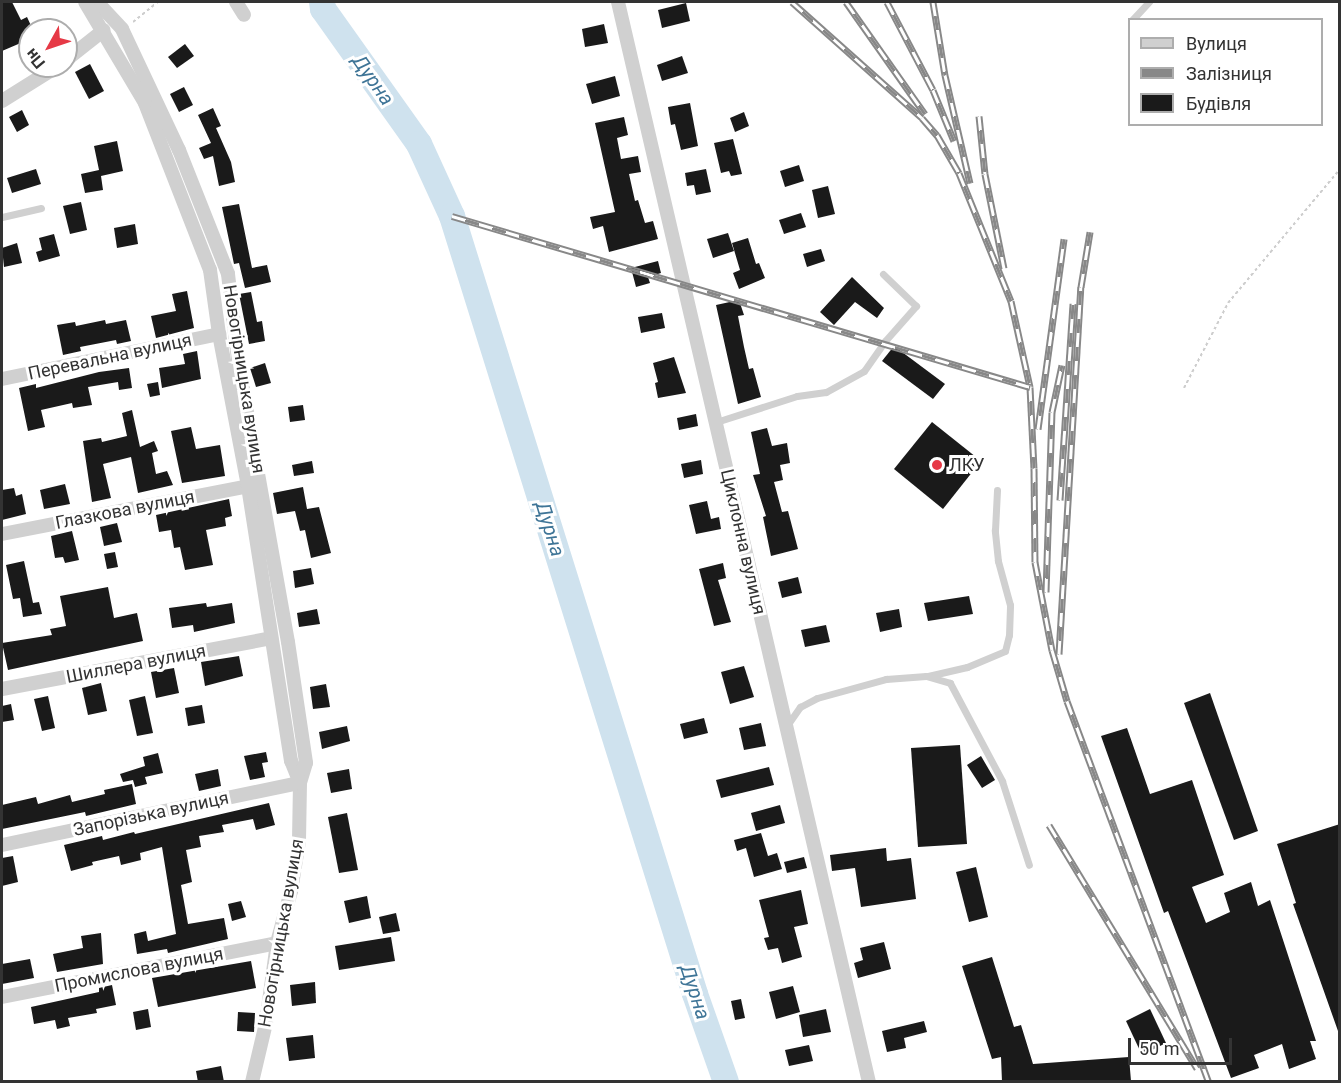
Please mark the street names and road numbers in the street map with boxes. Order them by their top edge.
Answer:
street label: Новогірницька вулиця [218,283,270,475]
street label: Перевальна вулиця [26,329,194,385]
street label: Циклонна вулиця [716,467,770,617]
street label: Глазкова вулиця [54,486,196,534]
street label: Шиллера вулиця [64,640,208,688]
street label: Запорізька вулиця [71,787,231,841]
street label: Новогірницька вулиця [254,837,308,1029]
street label: Промислова вулиця [53,943,225,997]

